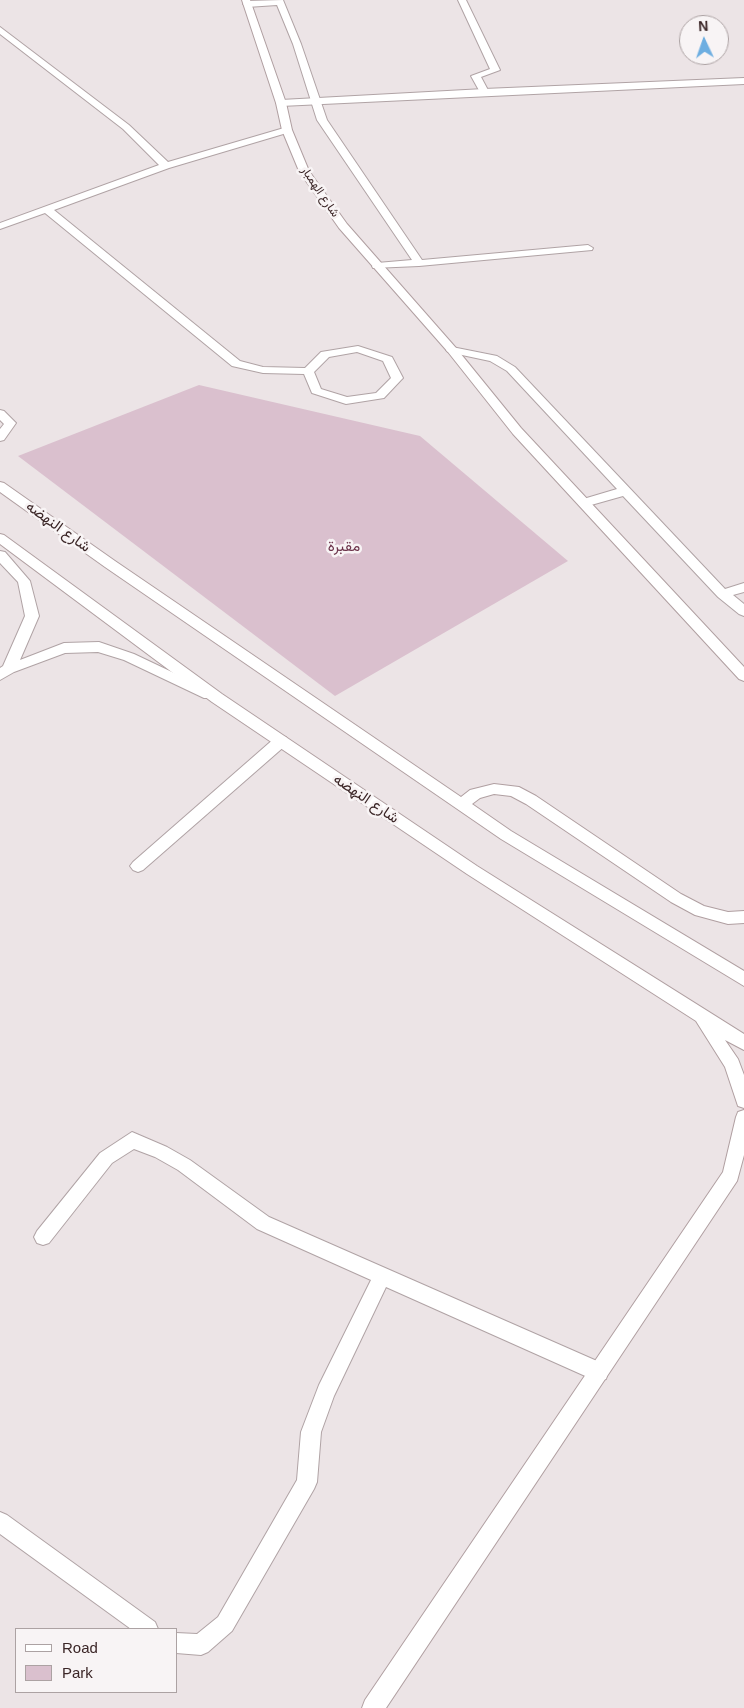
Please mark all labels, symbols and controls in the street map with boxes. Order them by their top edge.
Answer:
north arrow [679,15,729,65]
text: N [698,18,709,34]
street label: شارع الهمبار [298,164,342,220]
street label: شارع النهضه [22,498,94,556]
park label: مقبرة [328,538,360,556]
street label: شارع النهضه [330,770,402,828]
legend [15,1628,178,1693]
text: Road [62,1639,98,1656]
text: Park [62,1664,93,1681]

